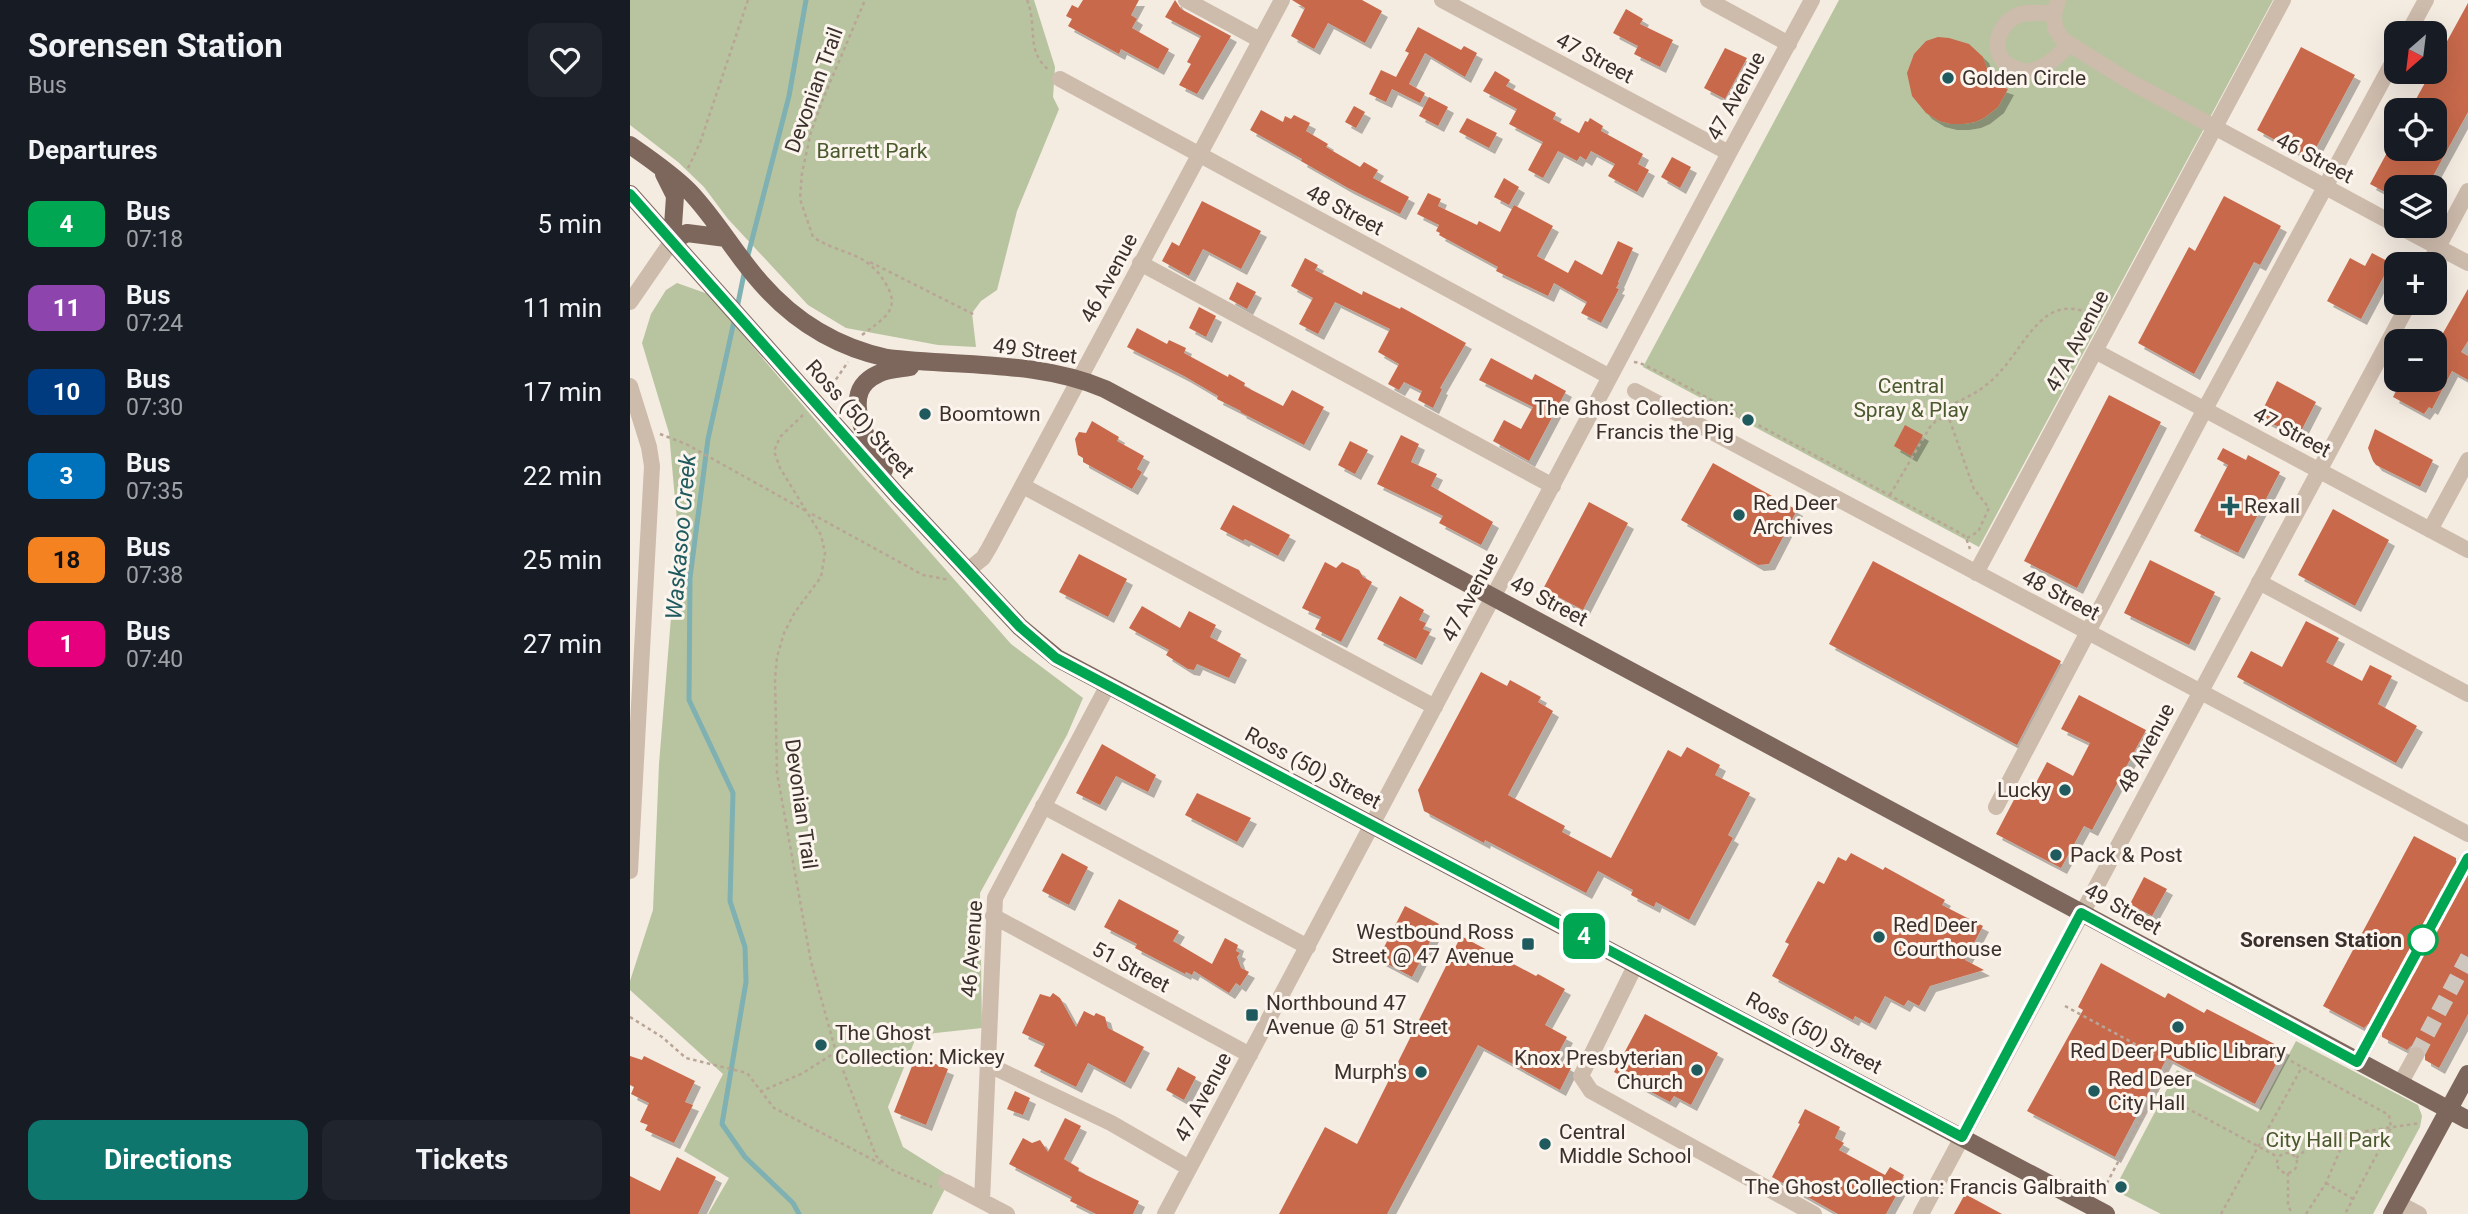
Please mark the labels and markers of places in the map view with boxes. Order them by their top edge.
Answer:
place label: Golden Circle [1962,66,2086,90]
marker: Golden Circle [1940,70,1956,86]
place label: The Ghost Collection: Francis the Pig [1534,396,1734,444]
place label: Boomtown [939,402,1040,426]
marker: Boomtown [917,406,933,422]
marker: The Ghost Collection: Francis the Pig [1740,412,1756,428]
place label: Red Deer Archives [1753,491,1837,539]
place label: Rexall [2244,494,2300,518]
marker: Rexall [2222,498,2238,514]
marker: Red Deer Archives [1731,507,1747,523]
place label: Lucky [1997,778,2051,802]
marker: Lucky [2057,782,2073,798]
place label: Pack & Post [2070,843,2183,867]
marker: Pack & Post [2048,847,2064,863]
place label: Red Deer Courthouse [1893,913,2002,961]
place label: Westbound Ross Street @ 47 Avenue [1332,920,1514,968]
marker: Sorensen Station [2408,925,2438,955]
place label: Sorensen Station [2240,928,2402,952]
marker: Red Deer Courthouse [1871,929,1887,945]
marker: Westbound Ross Street @ 47 Avenue [1520,936,1536,952]
place label: Northbound 47 Avenue @ 51 Street [1266,991,1448,1039]
marker: Northbound 47 Avenue @ 51 Street [1244,1007,1260,1023]
marker: Red Deer Public Library [2170,1019,2186,1035]
place label: The Ghost Collection: Mickey [835,1021,1005,1069]
marker: The Ghost Collection: Mickey [813,1037,829,1053]
place label: Red Deer Public Library [2070,1039,2286,1063]
place label: Knox Presbyterian Church [1514,1046,1683,1094]
place label: Murph's [1334,1060,1407,1084]
marker: Knox Presbyterian Church [1689,1062,1705,1078]
marker: Murph's [1413,1064,1429,1080]
place label: Red Deer City Hall [2108,1067,2192,1115]
marker: Red Deer City Hall [2086,1083,2102,1099]
place label: Central Middle School [1559,1120,1692,1168]
marker: Central Middle School [1537,1136,1553,1152]
place label: The Ghost Collection: Francis Galbraith [1744,1175,2107,1199]
marker: The Ghost Collection: Francis Galbraith [2113,1179,2129,1195]

